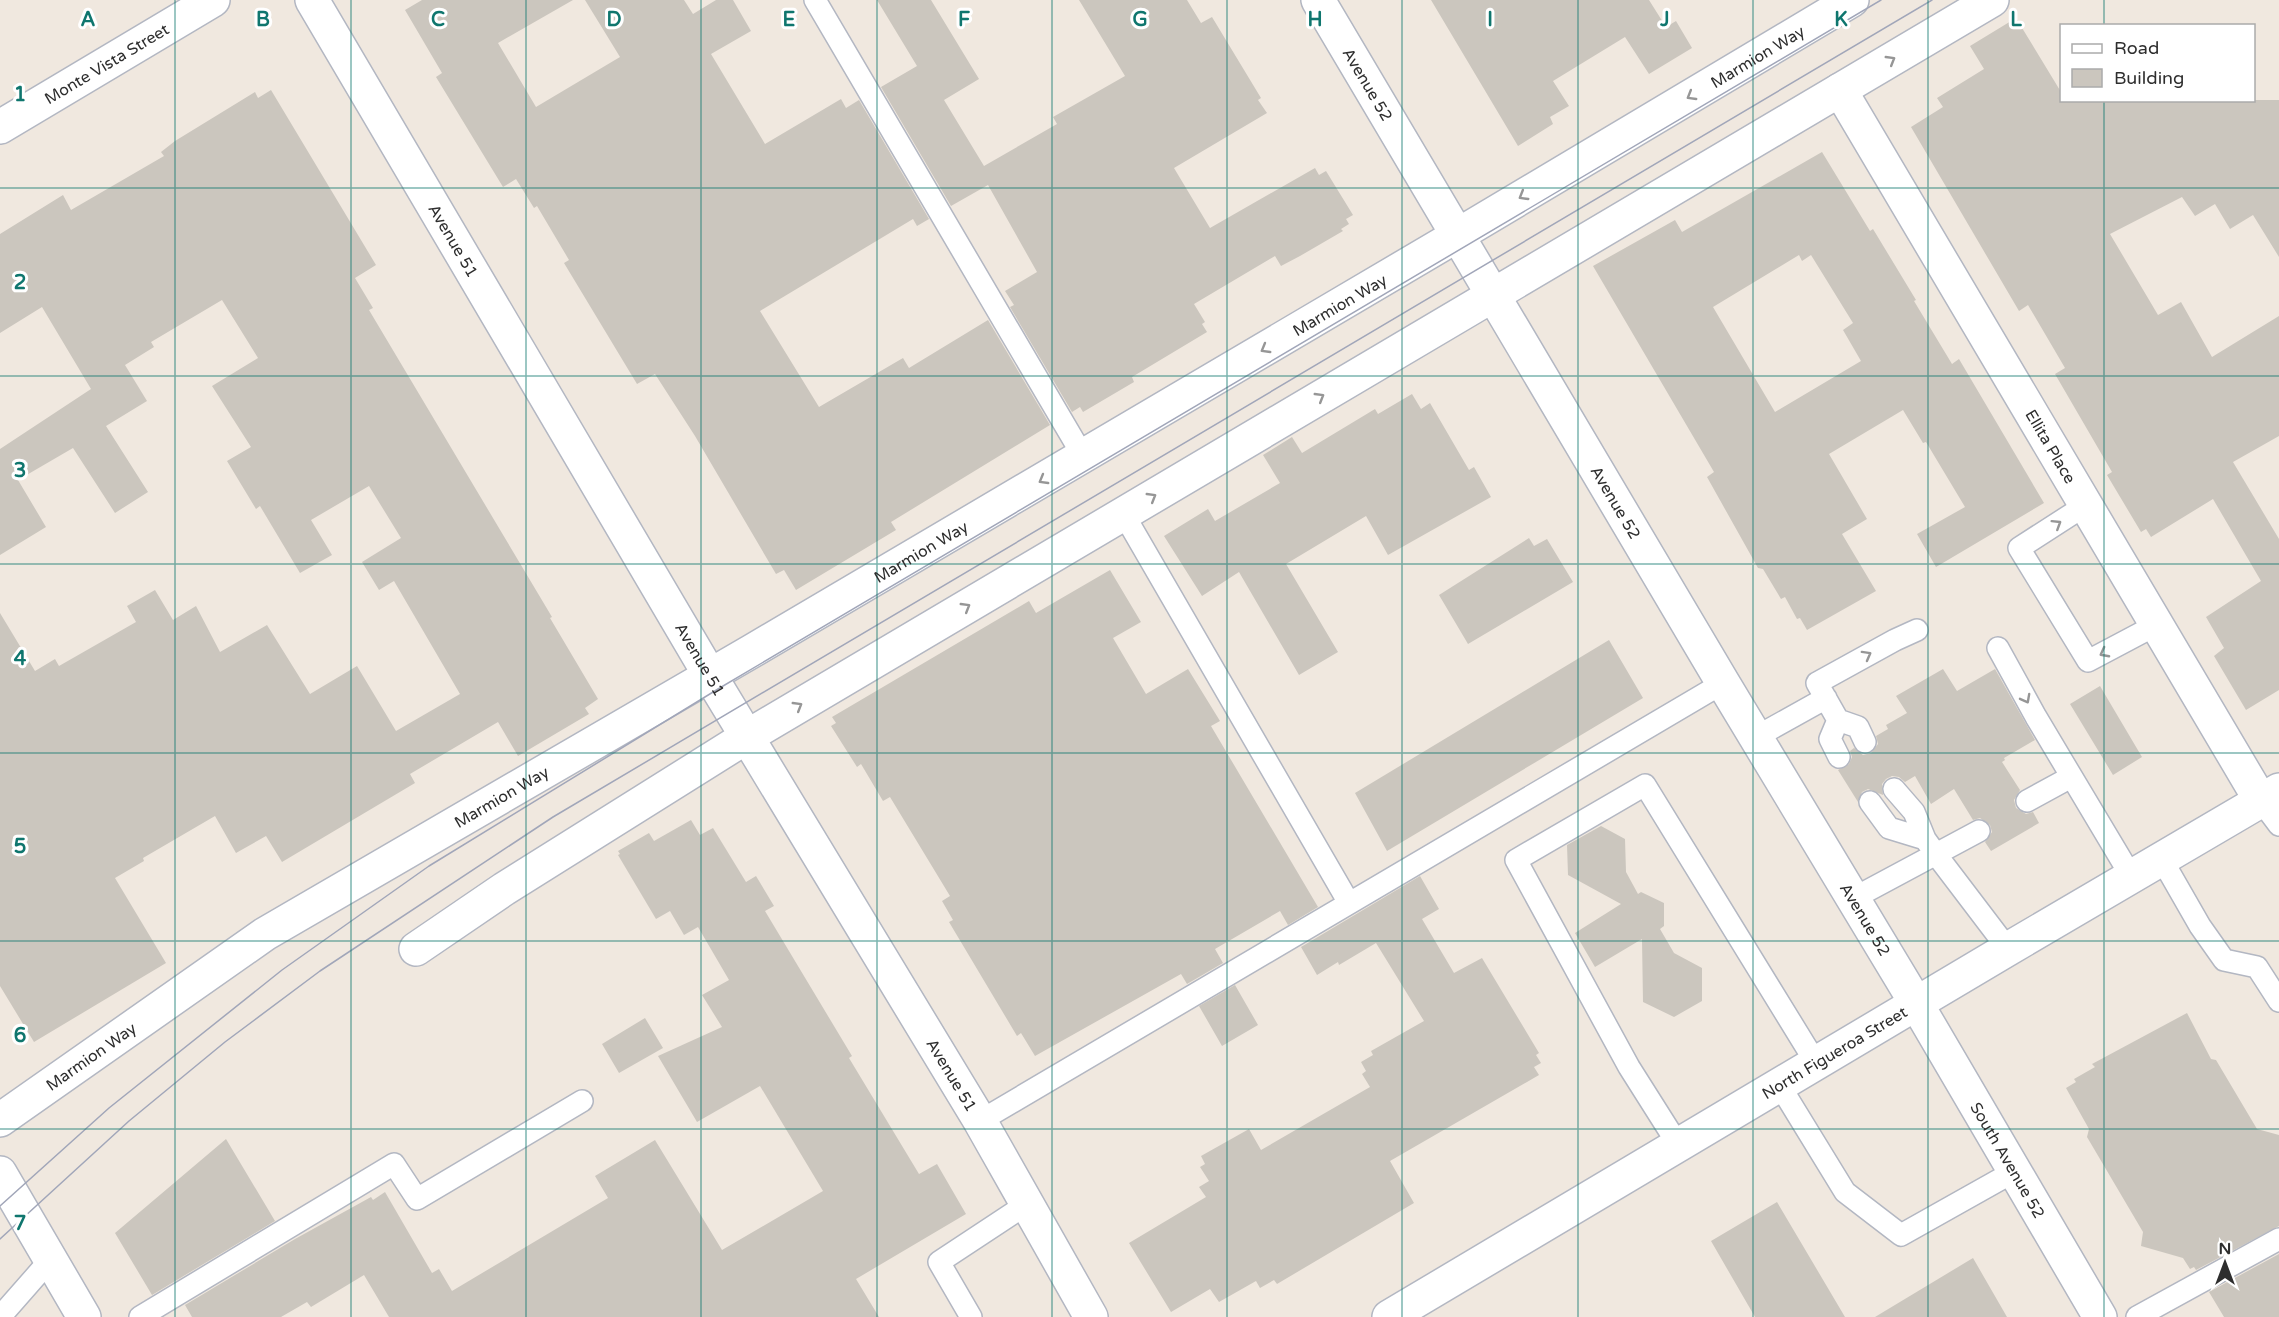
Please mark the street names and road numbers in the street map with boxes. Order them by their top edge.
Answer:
street label: Monte Vista Street [41,20,173,109]
street label: Marmion Way [1707,21,1809,93]
street label: Avenue 52 [1338,45,1397,125]
street label: Avenue 51 [423,201,482,281]
street label: Marmion Way [1289,270,1391,341]
street label: Ellita Place [2020,406,2080,487]
street label: Avenue 52 [1586,463,1644,543]
street label: Marmion Way [871,517,972,588]
street label: Avenue 51 [670,619,729,700]
street label: Marmion Way [451,762,553,833]
street label: Avenue 52 [1835,880,1894,960]
street label: North Figueroa Street [1758,1002,1911,1104]
street label: Marmion Way [42,1018,141,1096]
street label: Avenue 51 [921,1035,981,1115]
street label: South Avenue 52 [1965,1099,2049,1222]

